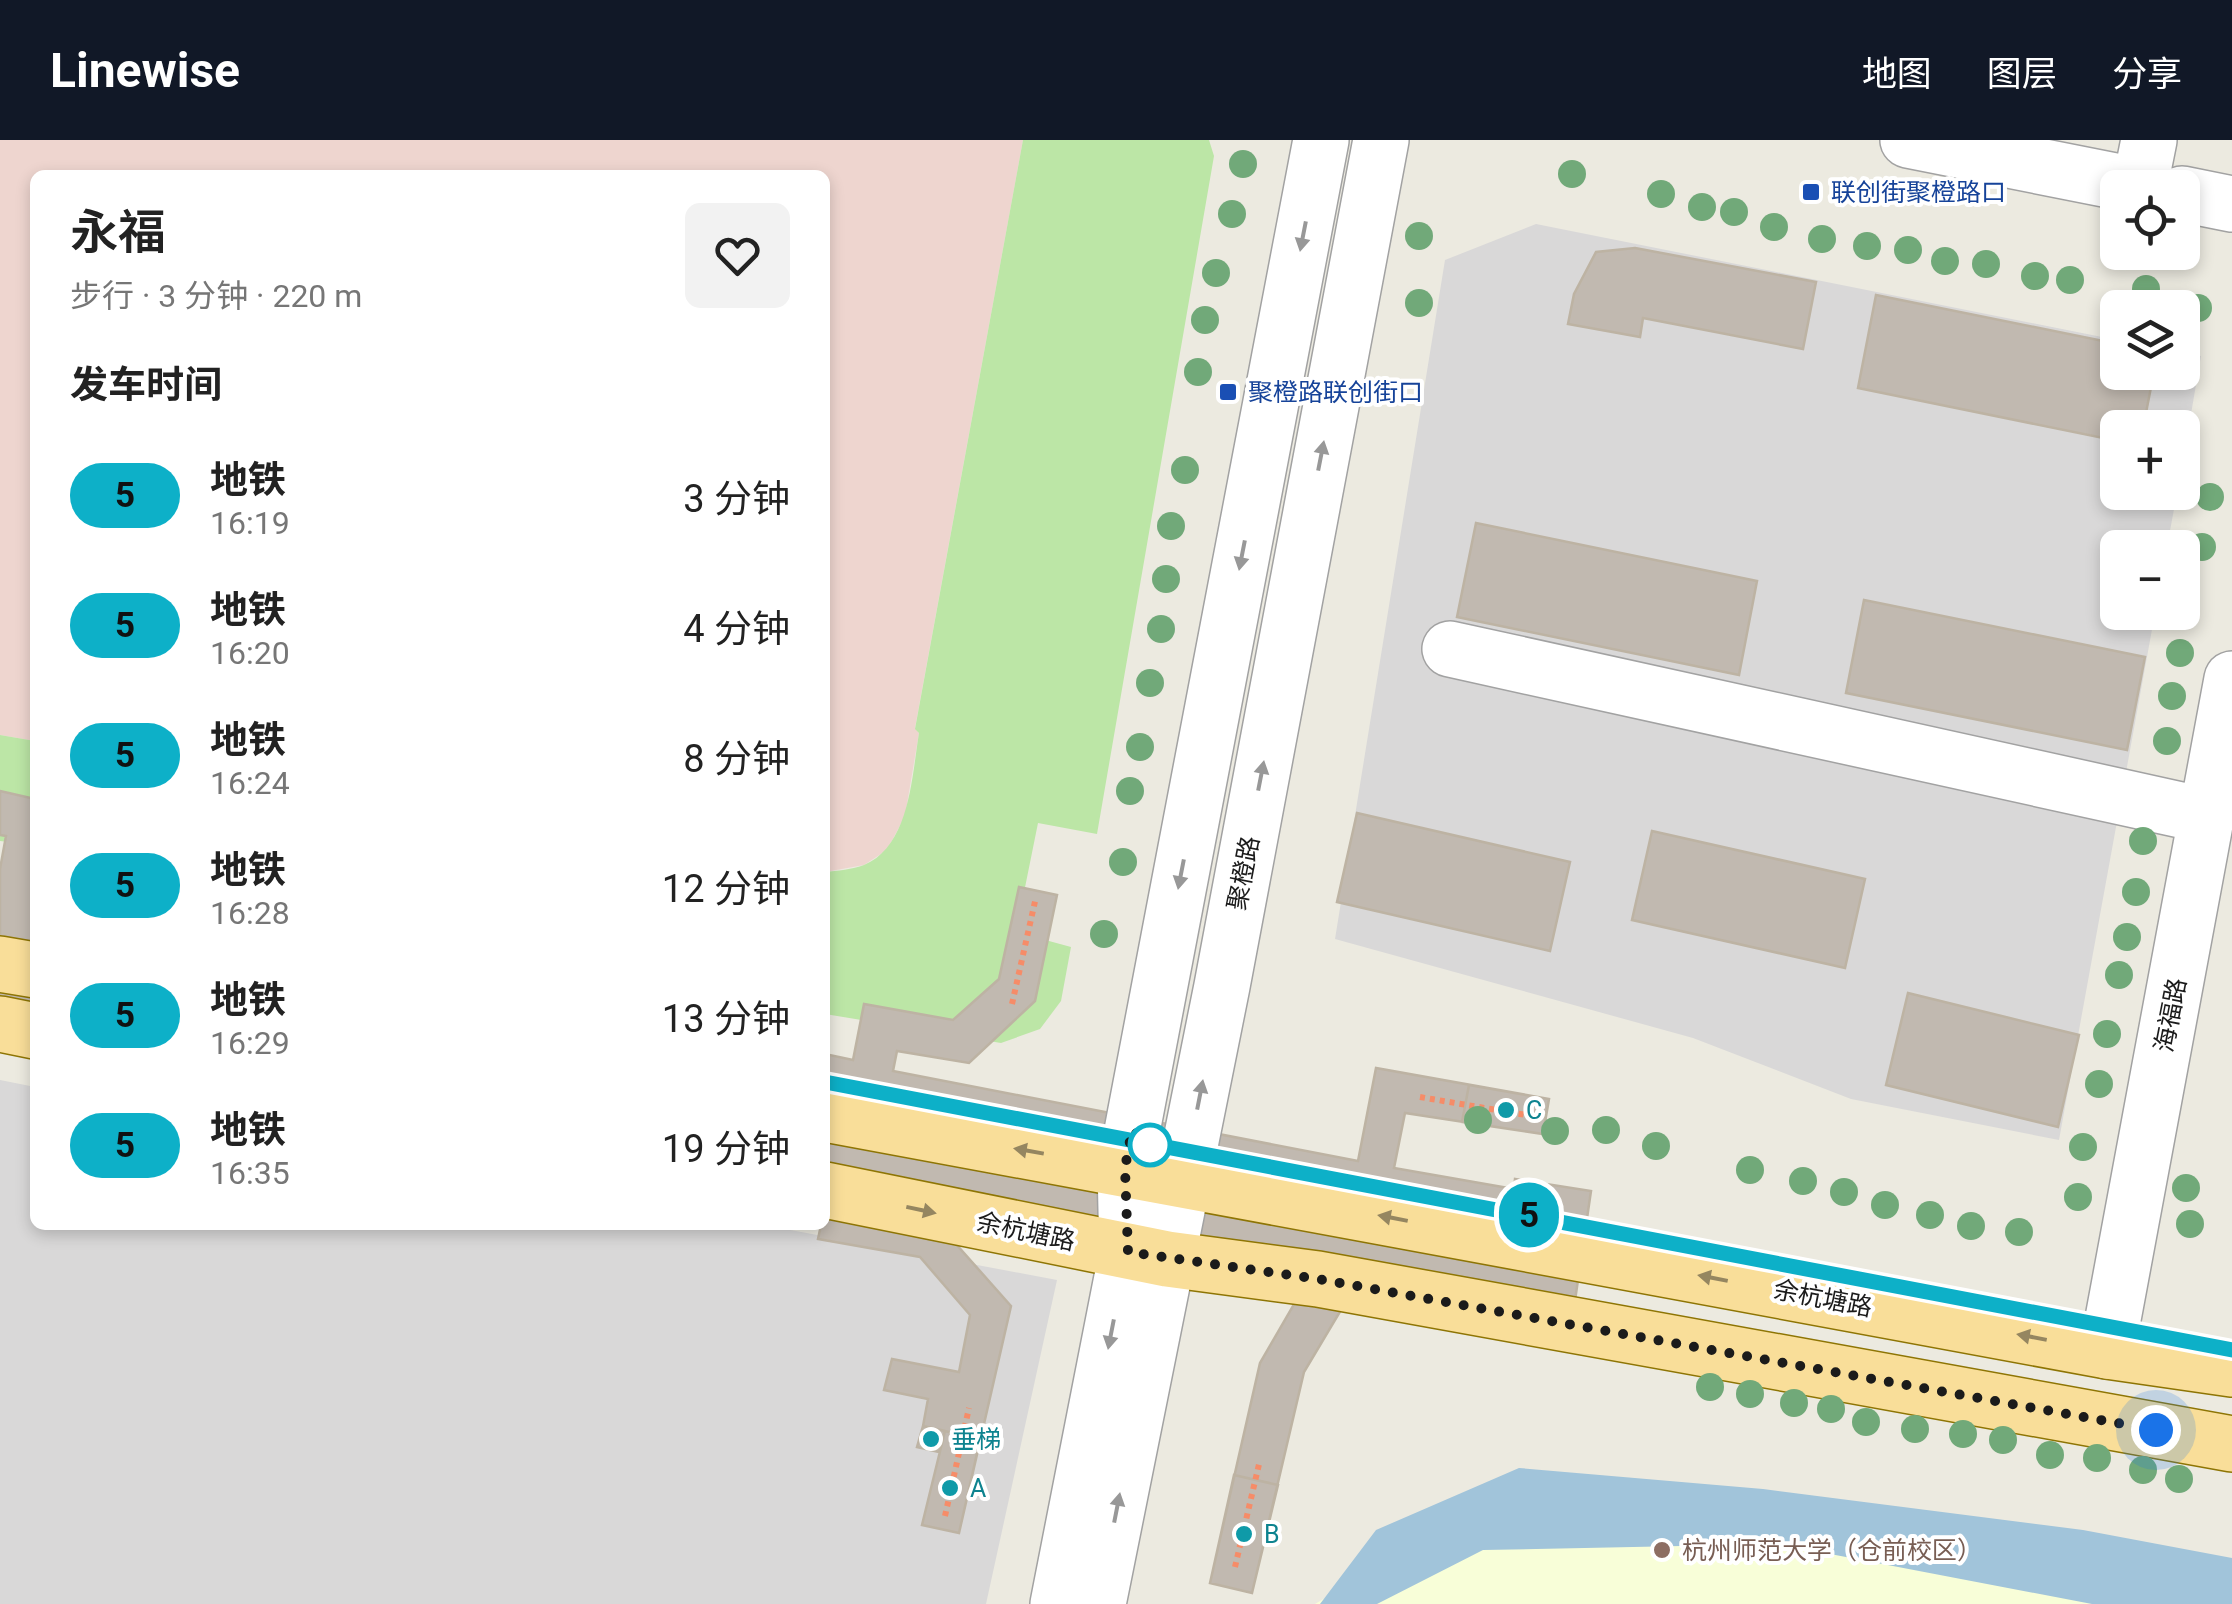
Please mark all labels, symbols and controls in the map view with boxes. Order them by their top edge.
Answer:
text: Linewise [50,42,240,99]
text: 地图 [1862,54,1932,95]
text: 图层 [1987,54,2057,95]
text: 分享 [2112,54,2182,95]
map controls [2100,170,2200,630]
button: locate [2100,170,2200,270]
place label: 联创街聚橙路口 [1831,178,2006,207]
marker: 联创街聚橙路口 [1800,181,1822,203]
button: heart [685,203,790,308]
text: 永福 [70,204,166,261]
one-way arrow [1295,221,1310,252]
text: 步行 · 3 分钟 · 220 m [70,277,362,315]
button: layers [2100,290,2200,390]
text: 发车时间 [70,363,222,407]
place label: 聚橙路联创街口 [1248,378,1423,407]
marker: 聚橙路联创街口 [1217,381,1239,403]
button: + [2100,410,2200,510]
one-way arrow [1314,440,1329,472]
text: 地铁 [210,458,286,502]
text: 5 [115,475,135,516]
text: 3 分钟 [683,477,790,521]
text: 16:19 [210,504,290,542]
button: − [2100,530,2200,630]
one-way arrow [1234,540,1249,571]
text: 地铁 [210,588,286,632]
text: 5 [115,605,135,646]
text: 4 分钟 [683,607,790,651]
text: 16:20 [210,634,290,672]
text: 地铁 [210,718,286,762]
text: 5 [115,735,135,776]
text: 8 分钟 [683,737,790,781]
one-way arrow [1254,760,1269,791]
text: 16:24 [210,764,290,802]
street label: 聚橙路 [1222,834,1265,913]
text: 地铁 [210,848,286,892]
one-way arrow [1173,859,1188,890]
text: 5 [115,865,135,906]
text: 12 分钟 [662,867,790,911]
text: 16:28 [210,894,290,932]
street label: 海福路 [2149,976,2192,1055]
text: 地铁 [210,978,286,1022]
text: 5 [115,995,135,1036]
text: 13 分钟 [662,997,790,1041]
text: 16:29 [210,1024,290,1062]
one-way arrow [1193,1079,1208,1110]
place label: C [1526,1096,1542,1125]
marker: C [1495,1099,1517,1121]
text: 地铁 [210,1108,286,1152]
unlabelled marker [1129,1124,1171,1166]
text: 5 [115,1125,135,1166]
text: 19 分钟 [662,1127,790,1171]
one-way arrow [1013,1142,1044,1158]
text: 16:35 [210,1154,290,1192]
line badge: 5 [1496,1182,1562,1248]
text: 5 [1519,1195,1539,1236]
one-way arrow [905,1202,936,1218]
street label: 余杭塘路 [974,1207,1078,1256]
one-way arrow [1377,1210,1408,1225]
one-way arrow [1697,1269,1728,1285]
street label: 余杭塘路 [1771,1275,1875,1322]
one-way arrow [1103,1318,1119,1349]
one-way arrow [2016,1329,2047,1345]
your location [2131,1405,2181,1455]
place label: 垂梯 [951,1425,1001,1454]
marker: 垂梯 [920,1428,942,1450]
place label: A [970,1474,986,1503]
marker: A [939,1477,961,1499]
one-way arrow [1109,1493,1125,1524]
place label: B [1264,1520,1280,1549]
marker: B [1233,1523,1255,1545]
place label: 杭州师范大学（仓前校区） [1682,1536,1982,1565]
marker: 杭州师范大学（仓前校区） [1651,1539,1673,1561]

